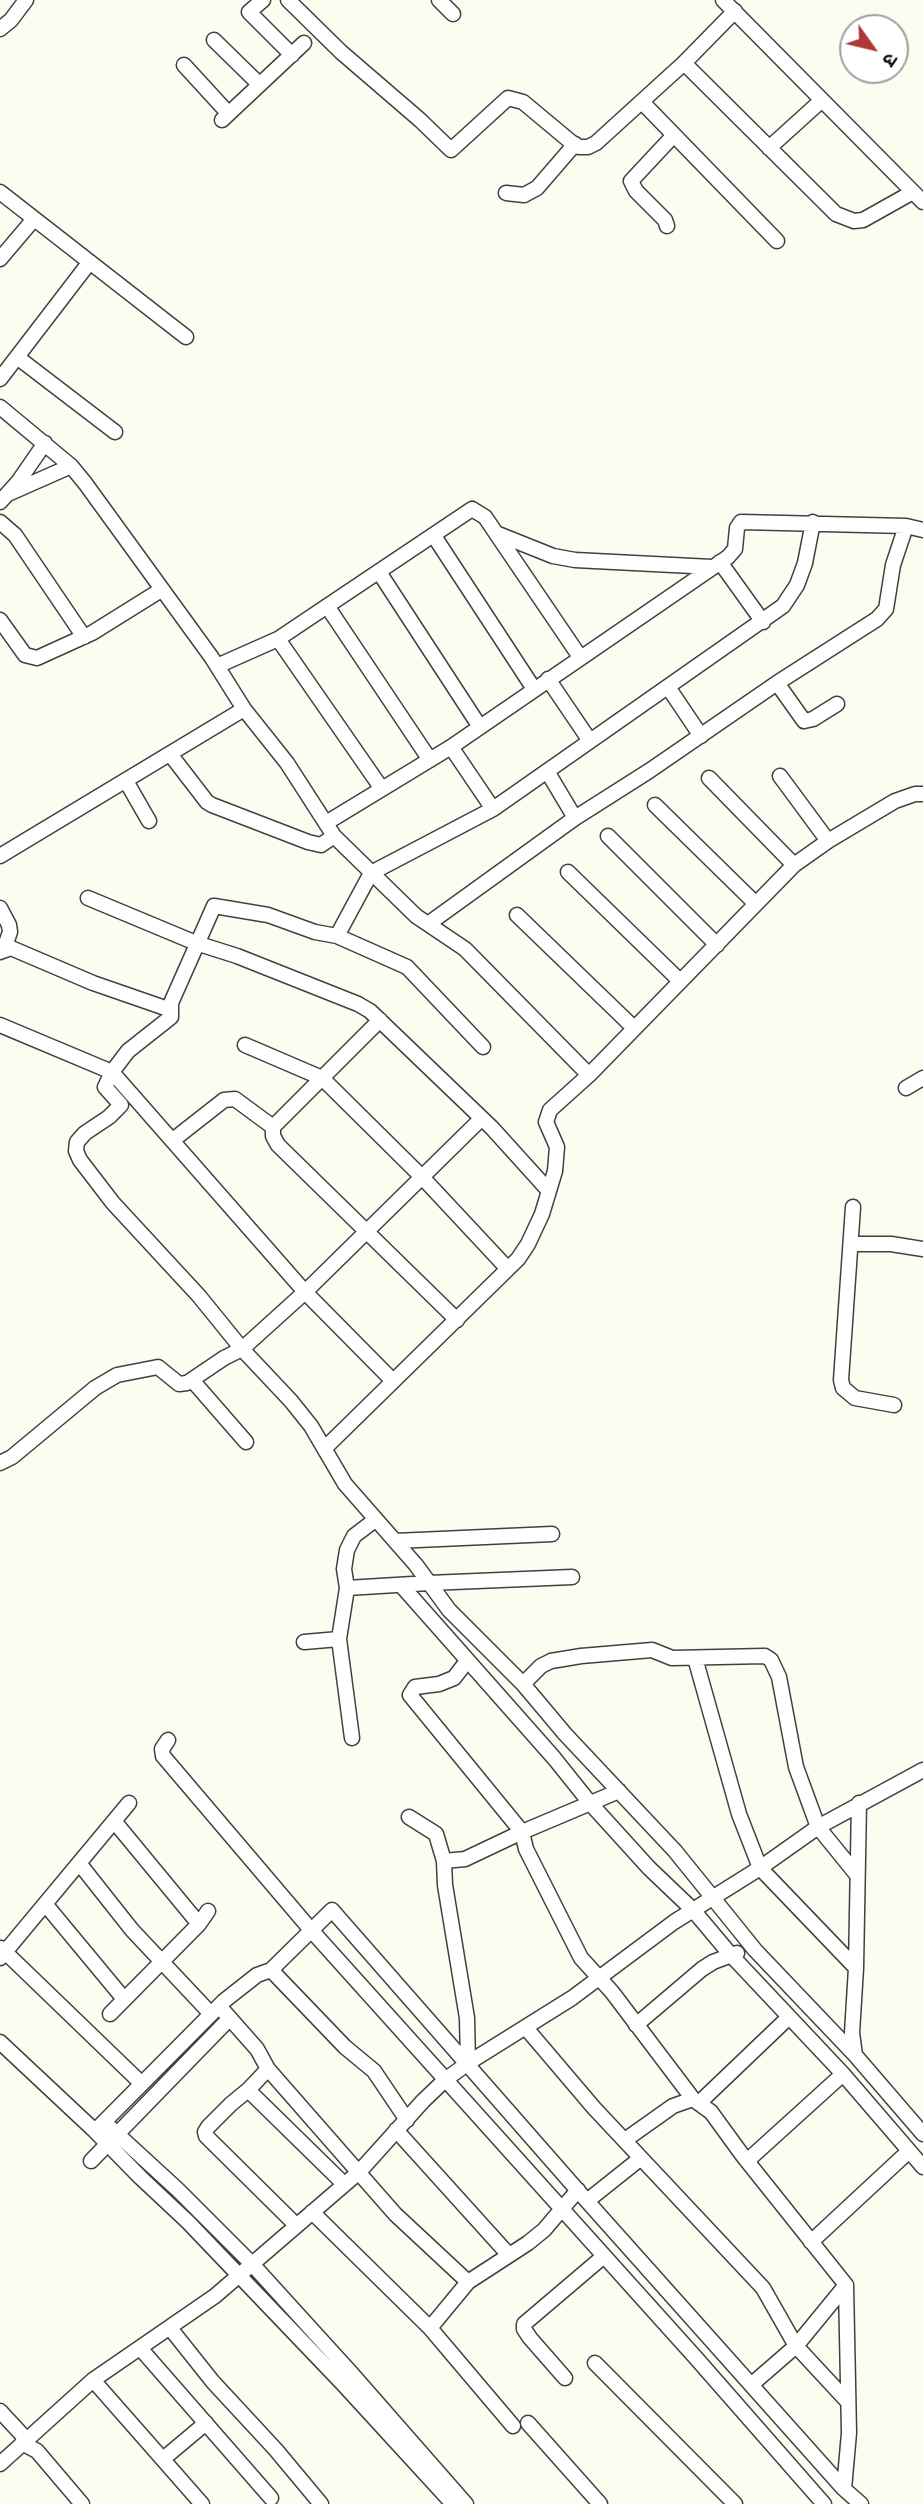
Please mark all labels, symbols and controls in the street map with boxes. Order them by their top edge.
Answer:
north arrow [839,14,909,84]
text: उ [878,49,902,70]

